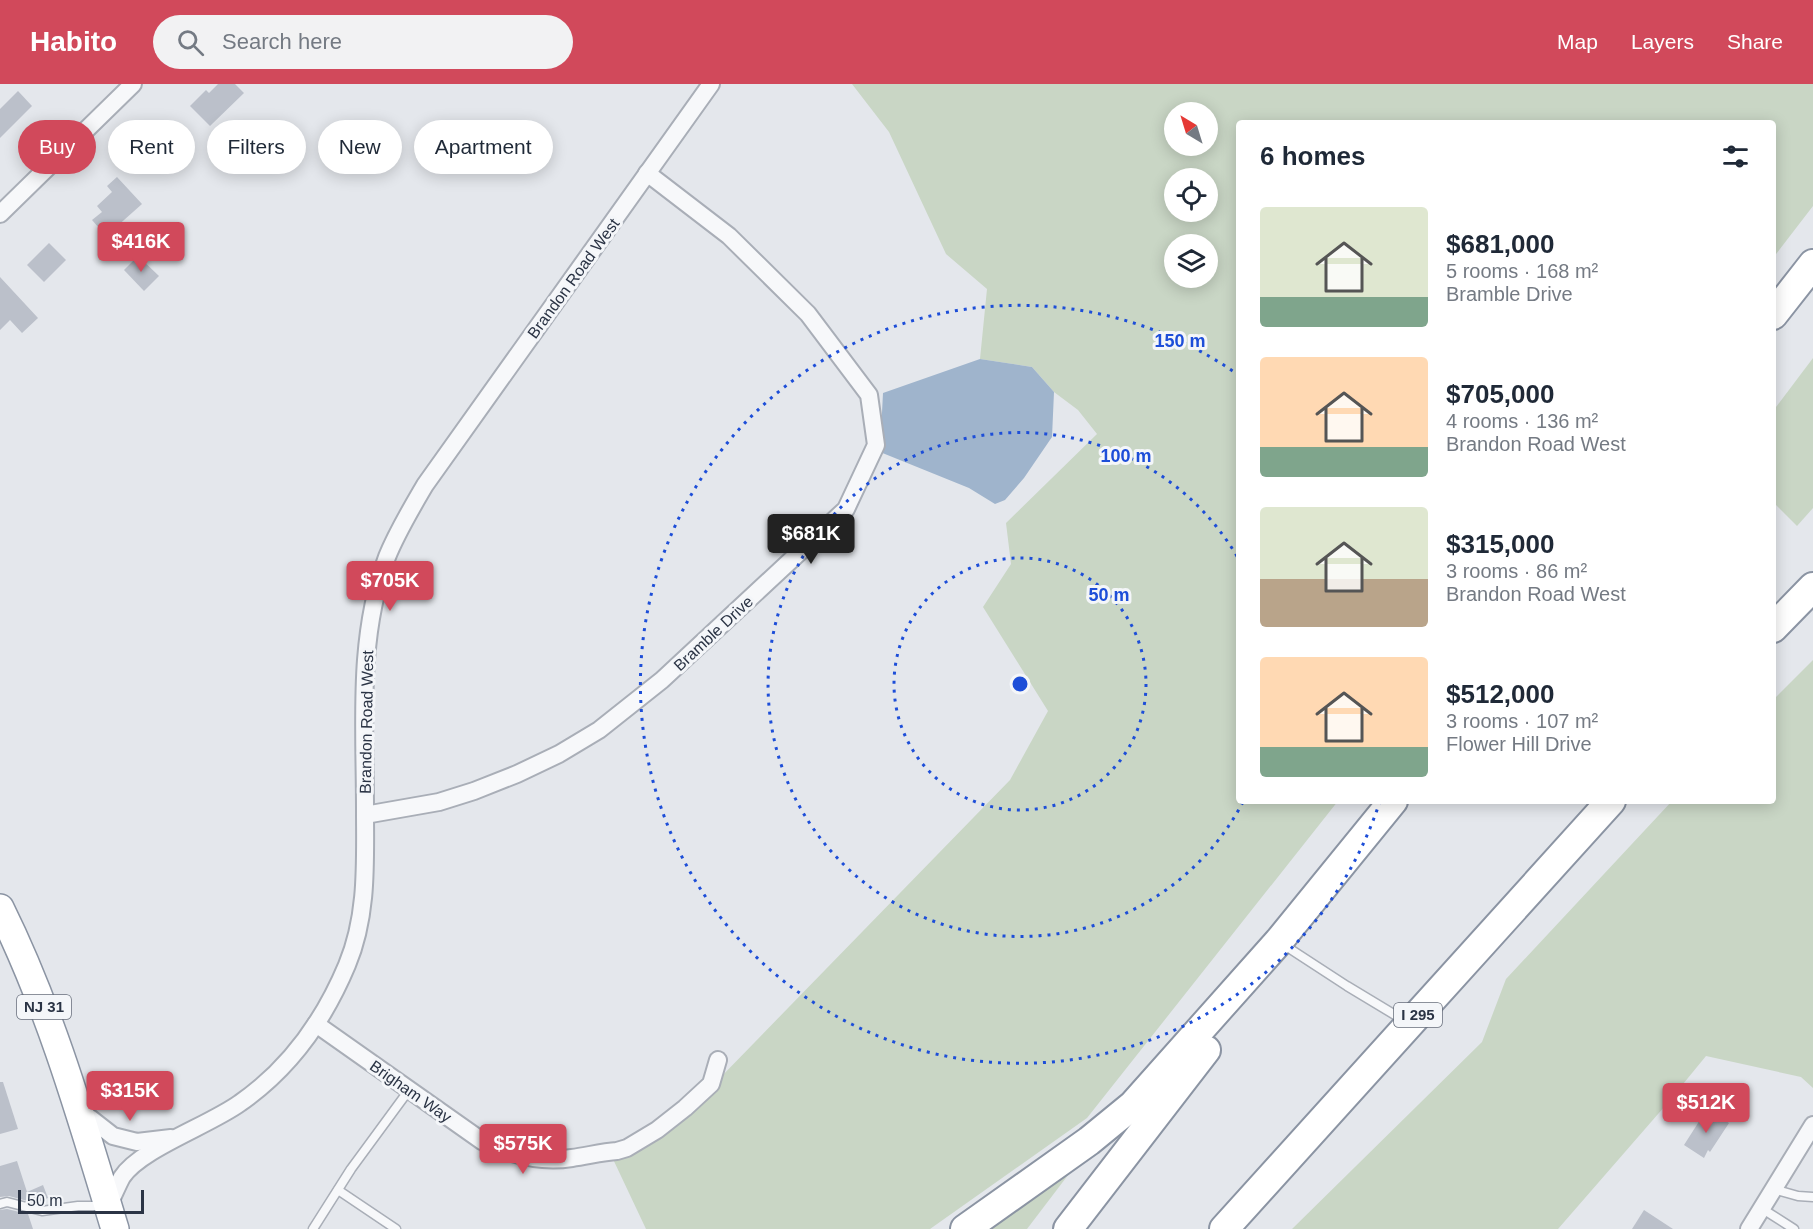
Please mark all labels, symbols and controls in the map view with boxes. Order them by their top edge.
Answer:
search box [153,15,573,69]
text: Habito [30,26,117,57]
icon: search [174,26,207,59]
text: Search here [222,29,342,54]
text: Map [1557,30,1598,53]
text: Layers [1631,30,1694,53]
text: Share [1727,30,1783,53]
north arrow [1164,102,1218,156]
map controls [1164,102,1218,288]
chip: Buy [18,120,96,174]
chip: Rent [108,120,195,174]
chip: Filters [207,120,306,174]
chip: New [318,120,402,174]
chip: Apartment [414,120,553,174]
icon: filters [1719,140,1752,173]
text: 6 homes [1260,141,1366,171]
button: locate [1164,168,1218,222]
street label: Brandon Road West [524,215,623,341]
pin: $416K [99,222,183,273]
text: $681,000 [1446,229,1554,259]
text: $416K [112,230,170,252]
icon: home [1308,231,1380,303]
button: layers [1164,234,1218,288]
text: 5 rooms · 168 m² [1446,260,1598,282]
text: Bramble Drive [1446,283,1573,305]
text: 150 m [1154,331,1206,351]
text: $705,000 [1446,379,1554,409]
icon: home [1308,381,1380,453]
text: 4 rooms · 136 m² [1446,410,1598,432]
text: Brandon Road West [1446,433,1626,455]
text: 100 m [1100,446,1152,466]
pin: $681K [769,514,853,565]
text: $681K [782,522,840,544]
text: $315,000 [1446,529,1554,559]
icon: home [1308,531,1380,603]
text: 3 rooms · 86 m² [1446,560,1587,582]
pin: $705K [348,561,432,612]
text: $705K [361,569,419,591]
text: Brandon Road West [1446,583,1626,605]
text: 50 m [1088,585,1130,605]
street label: Bramble Drive [670,593,756,674]
street label: Brandon Road West [357,649,376,794]
centre of rings [1010,674,1030,694]
text: $512,000 [1446,679,1554,709]
icon: home [1308,681,1380,753]
text: 3 rooms · 107 m² [1446,710,1598,732]
text: Flower Hill Drive [1446,733,1592,755]
road number: NJ 31 [17,995,71,1019]
road number: I 295 [1394,1003,1442,1027]
street label: Brigham Way [367,1057,455,1126]
pin: $315K [88,1071,172,1122]
text: $315K [101,1079,159,1101]
pin: $512K [1664,1083,1748,1134]
text: $512K [1677,1091,1735,1113]
pin: $575K [481,1124,565,1175]
text: $575K [494,1132,552,1154]
scale bar [18,1187,144,1214]
text: 50 m [27,1192,63,1209]

